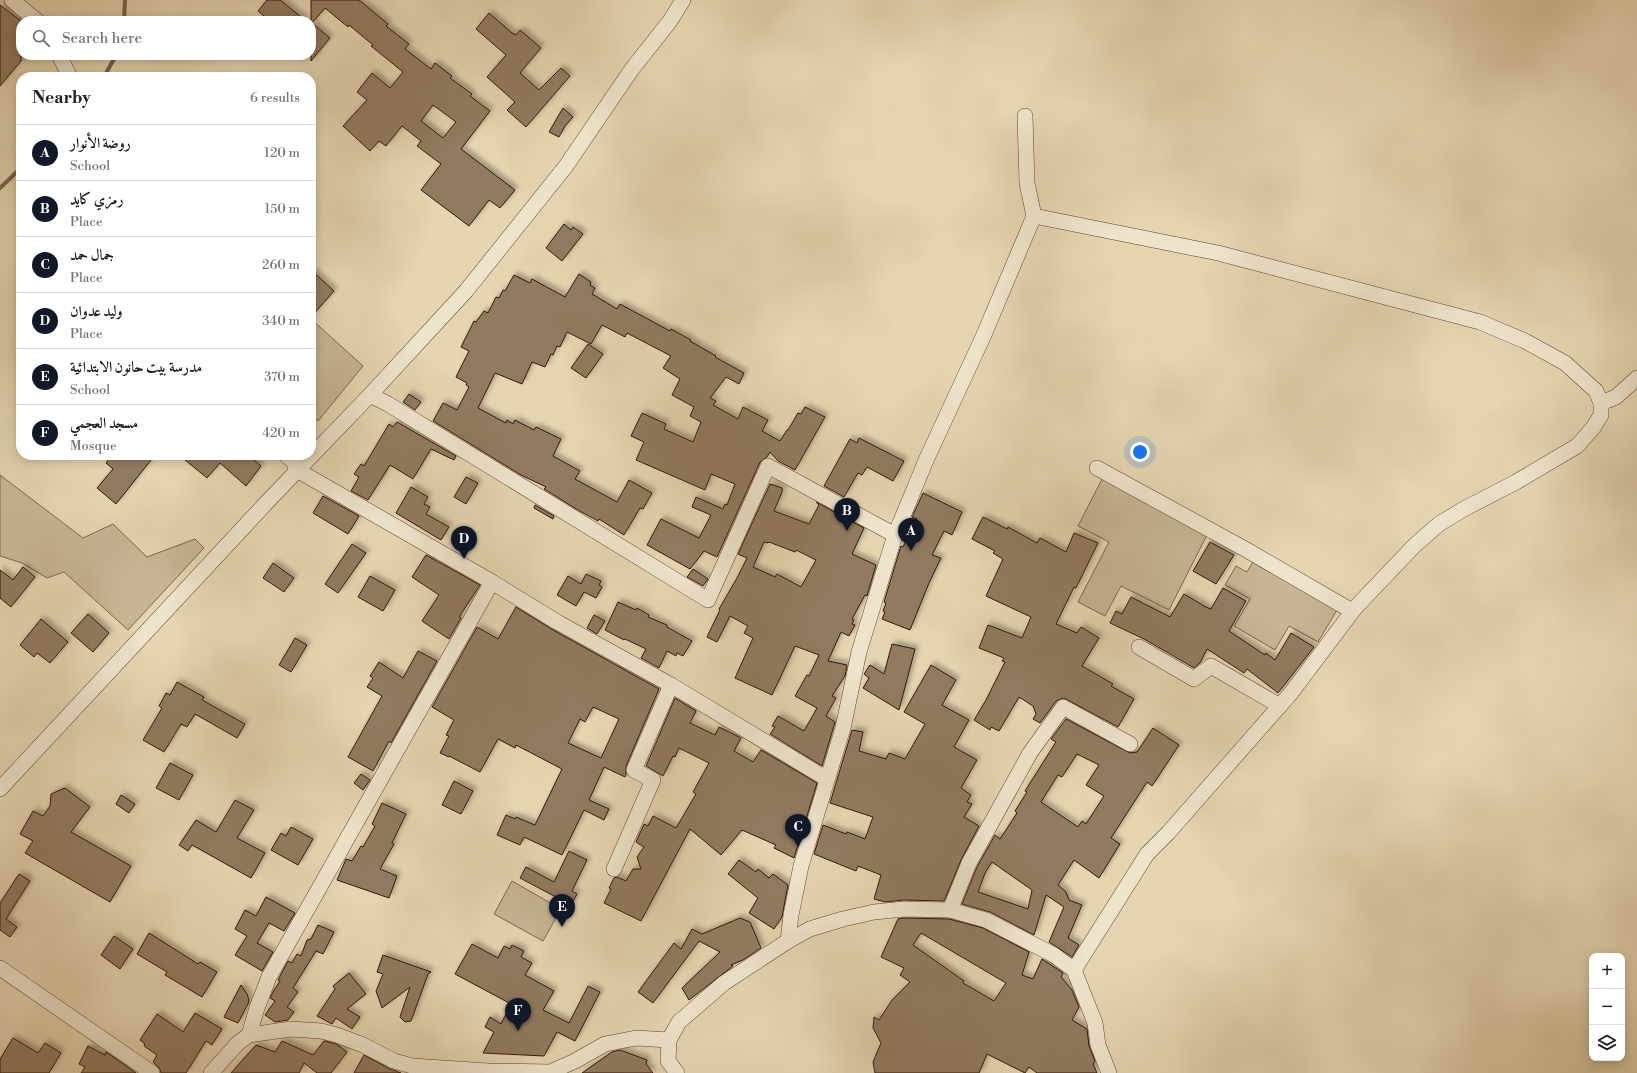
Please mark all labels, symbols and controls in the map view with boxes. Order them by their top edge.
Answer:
search box [16,16,316,60]
icon: search [30,27,52,49]
text: Search here [62,29,142,48]
text: Nearby [32,87,91,109]
text: 6 results [250,90,300,106]
text: روضة الأنوار [70,134,131,153]
text: A [40,145,50,161]
text: 120 m [264,145,300,161]
text: School [70,158,110,174]
text: رمزي كايد [70,190,124,209]
text: B [40,201,50,217]
text: 150 m [265,201,300,217]
text: Place [70,214,102,230]
text: جمال حمد [70,246,114,265]
text: C [40,257,50,273]
text: 260 m [262,257,300,273]
text: Place [70,270,102,286]
text: وليد عدوان [70,302,123,321]
text: D [40,313,50,329]
text: 340 m [262,313,300,329]
text: Place [70,326,102,342]
text: مدرسة بيت حانون الابتدائية [70,358,202,377]
text: E [40,369,50,385]
text: 370 m [264,369,300,385]
text: School [70,382,110,398]
text: مسجد العجمي [70,414,138,433]
text: F [40,425,50,441]
text: 420 m [262,425,300,441]
text: Mosque [70,438,117,454]
your location [1130,442,1150,462]
pin: B [834,498,860,531]
pin: A [898,518,924,551]
pin: D [451,526,477,559]
pin: C [785,814,811,847]
pin: E [549,894,575,927]
map controls [1589,953,1625,1061]
button: + [1589,953,1625,989]
button: − [1589,989,1625,1025]
pin: F [505,998,531,1031]
button: layers [1589,1025,1625,1061]

